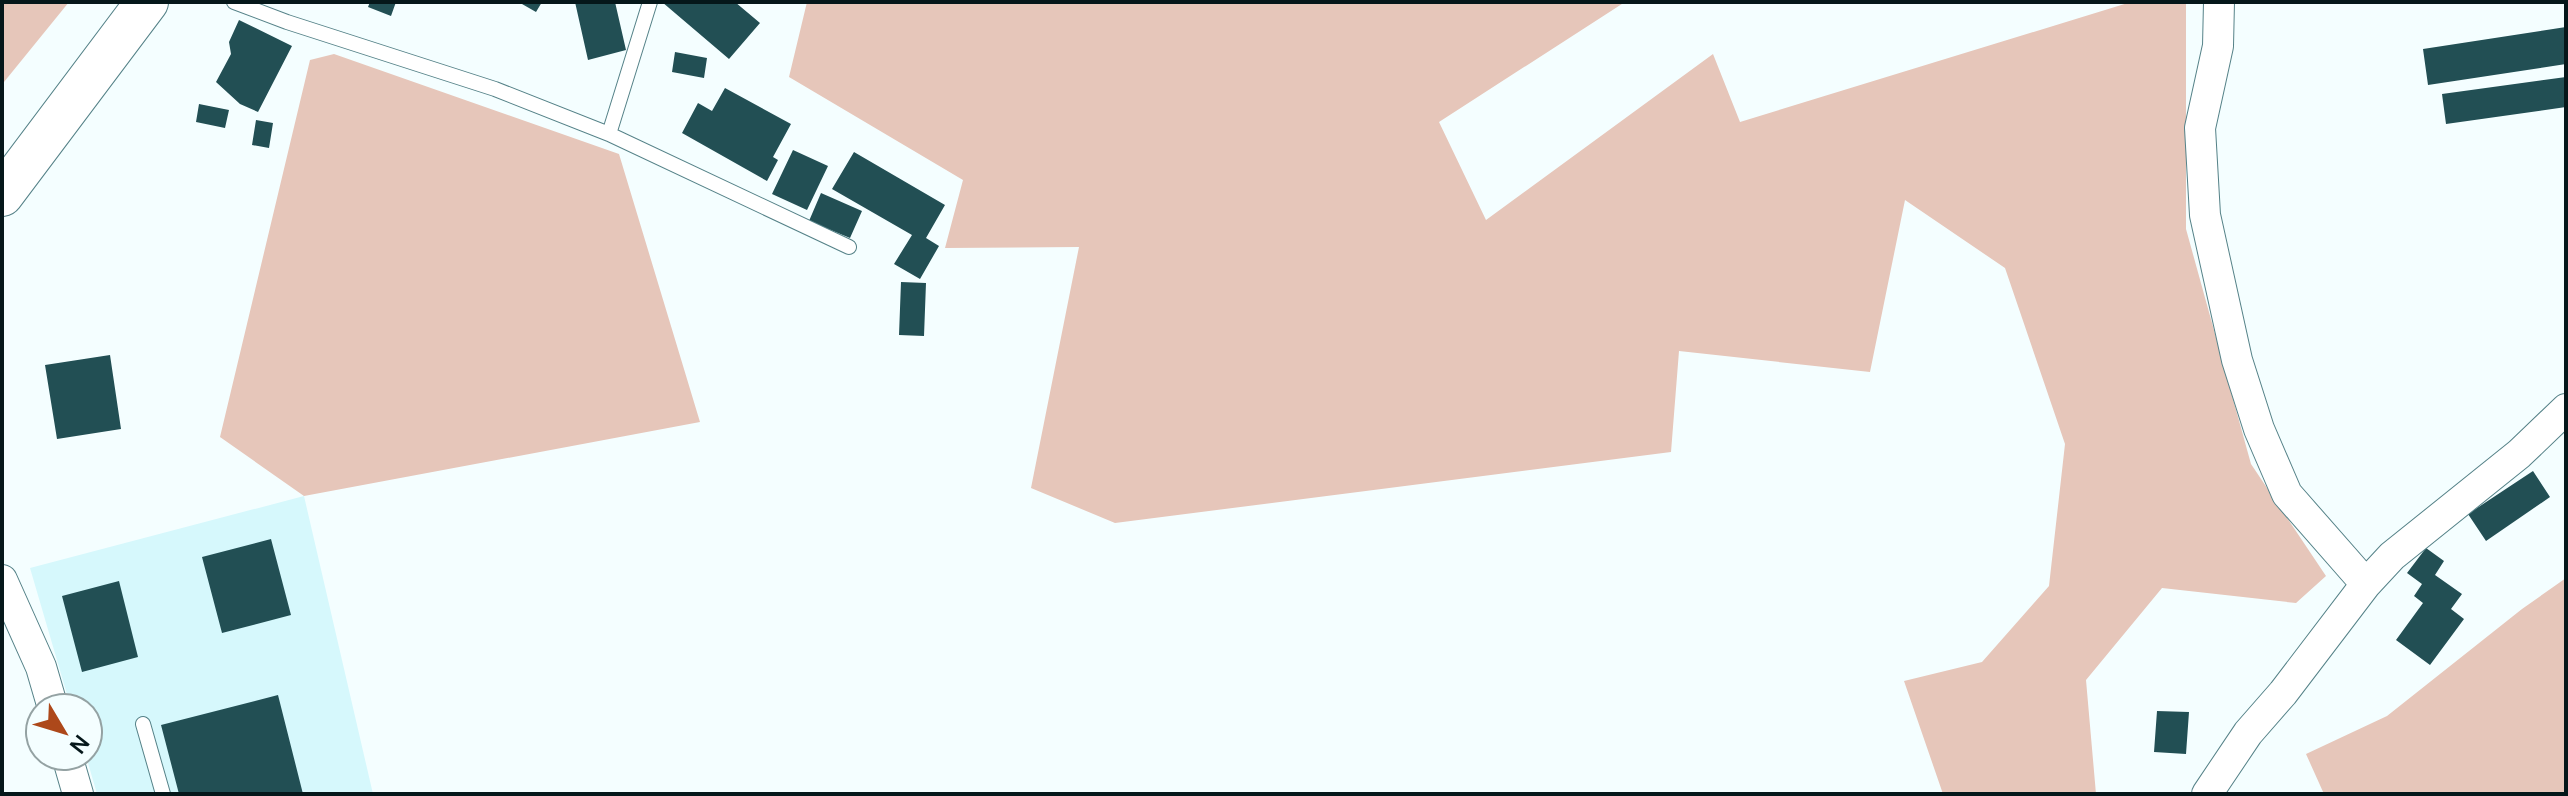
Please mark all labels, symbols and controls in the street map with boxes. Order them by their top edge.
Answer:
north arrow [24,692,104,772]
text: N [63,729,96,760]

